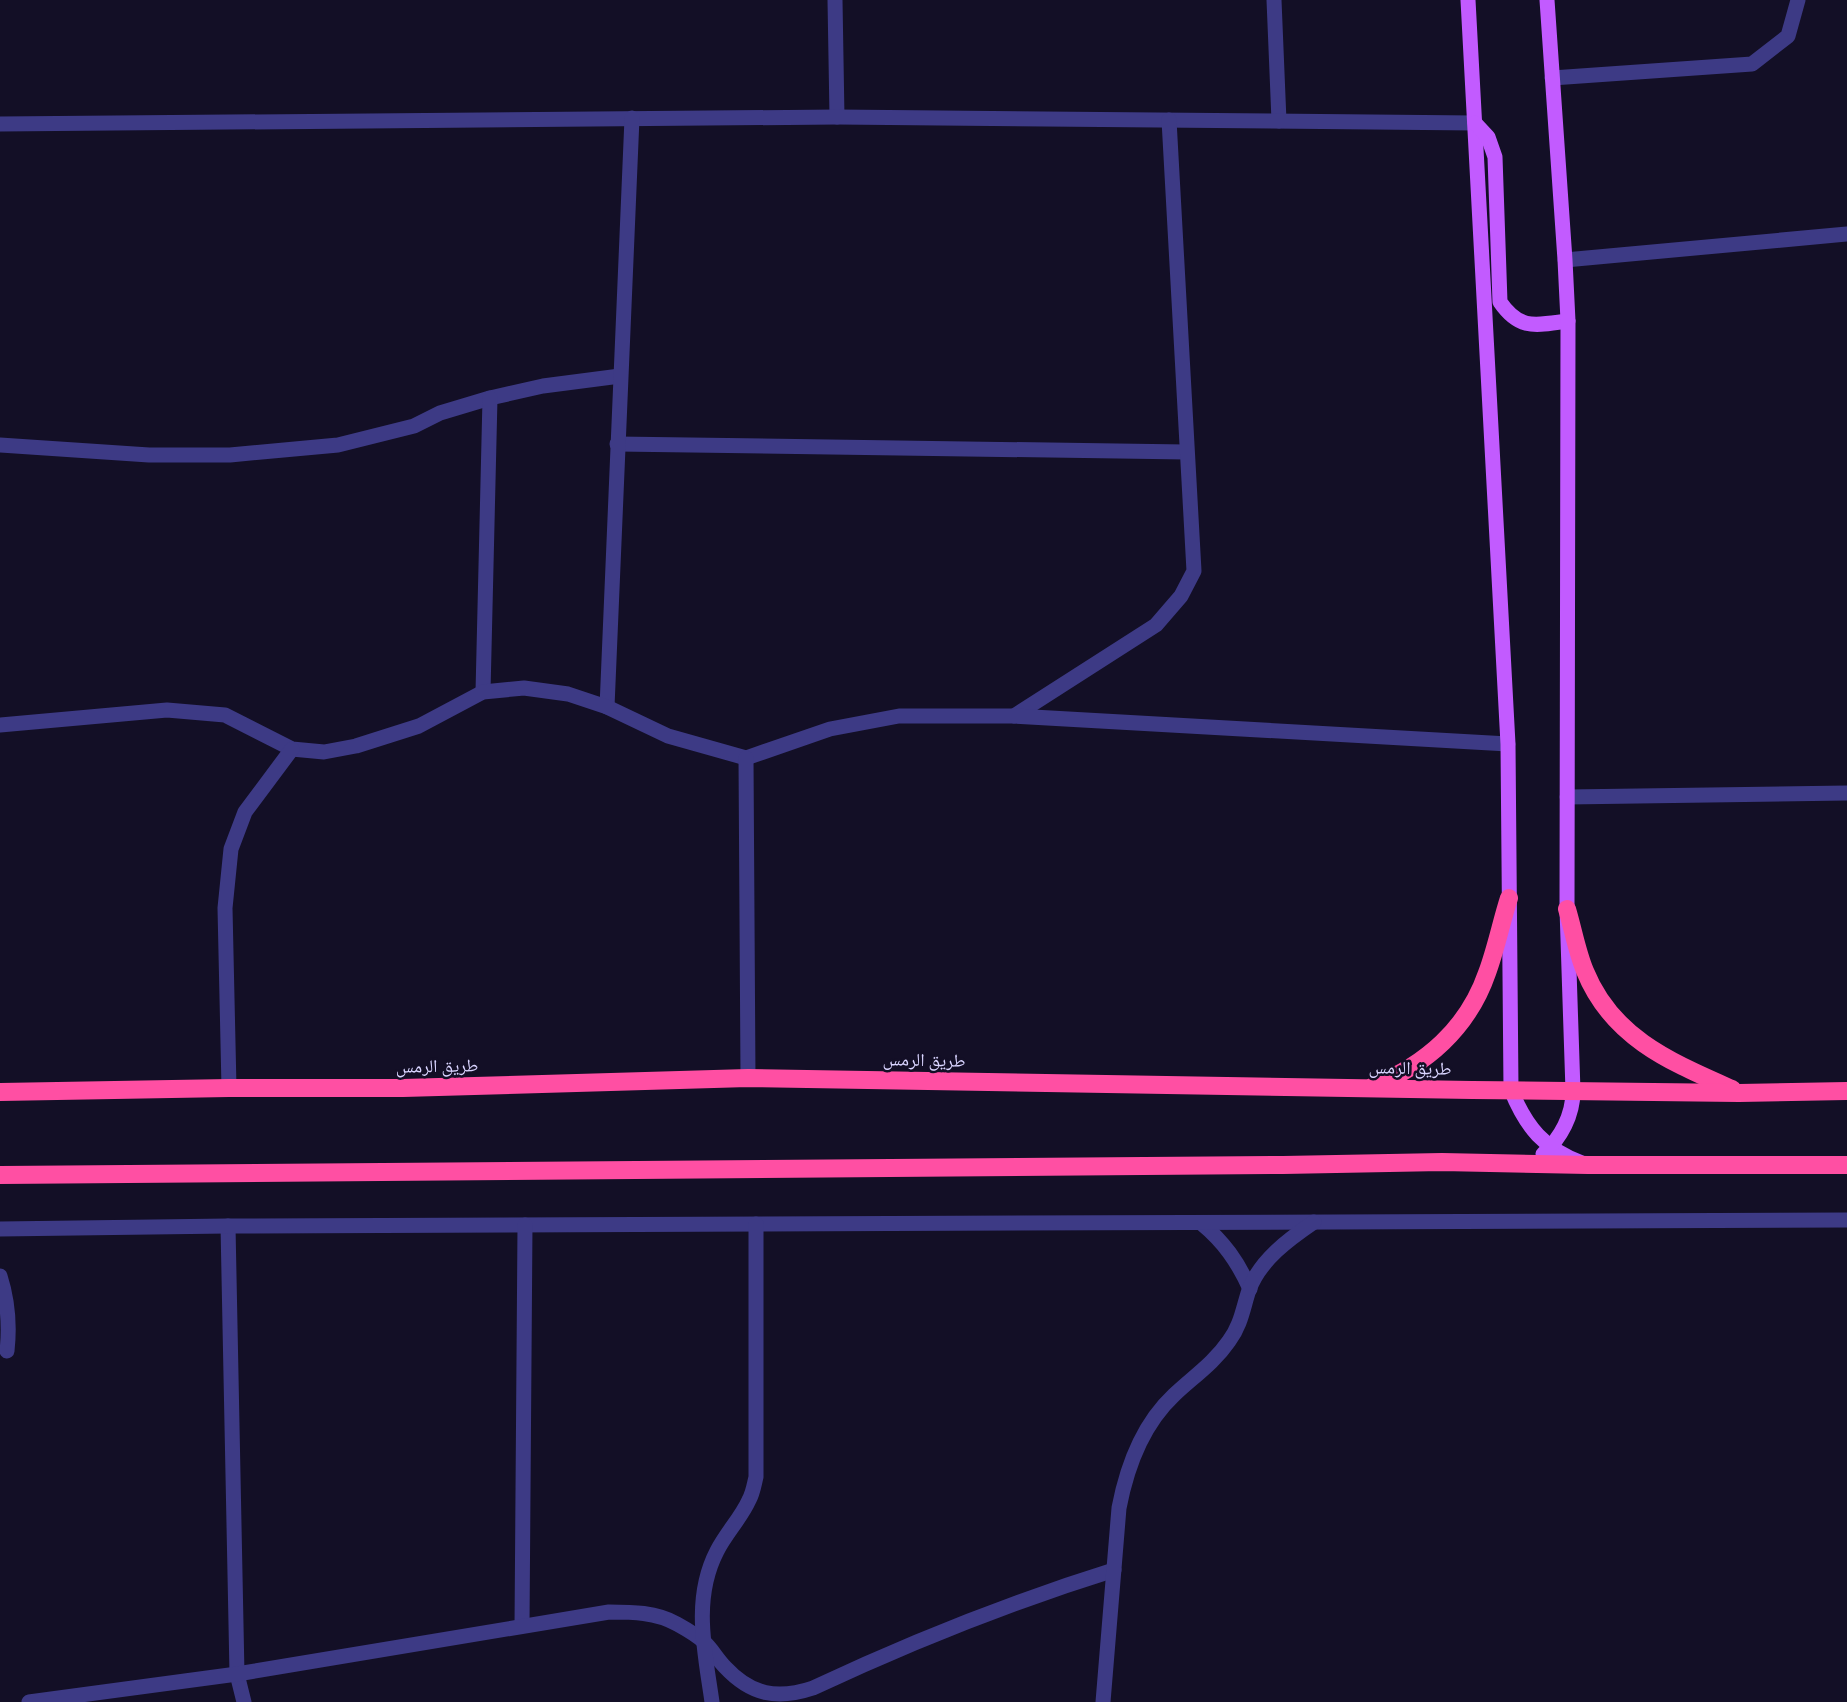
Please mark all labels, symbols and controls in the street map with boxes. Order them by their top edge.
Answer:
street label: طريق الرمس [882,1045,966,1074]
street label: طريق الرمس [395,1051,479,1080]
street label: طريق الرمس [1368,1053,1452,1082]

